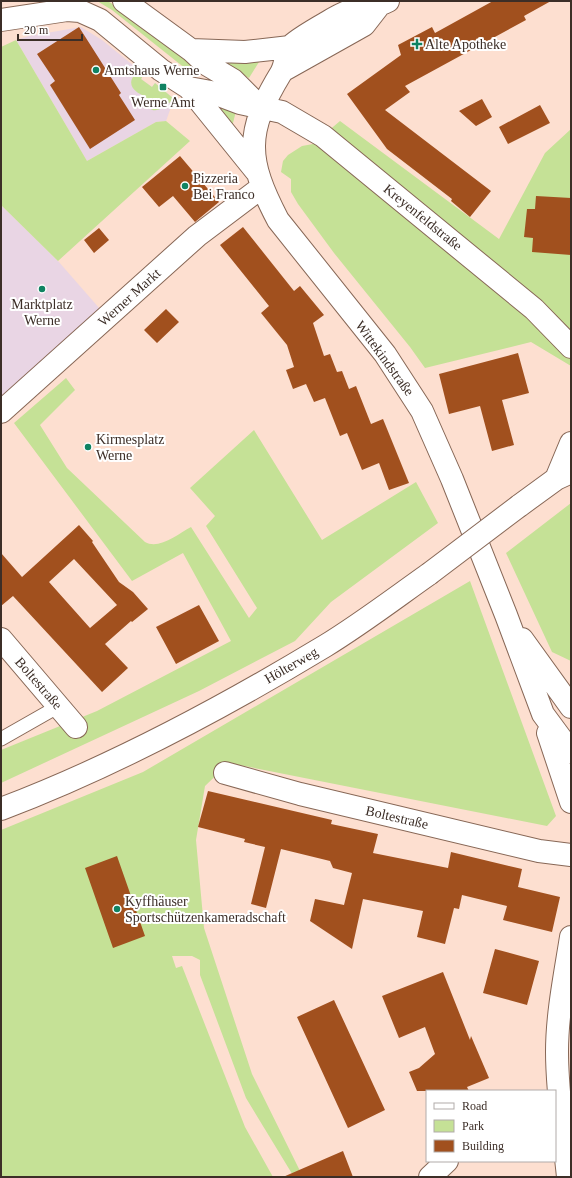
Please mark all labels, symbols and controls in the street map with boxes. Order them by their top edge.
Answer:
scale bar [18,16,82,42]
text: 20 m [24,23,49,37]
place label: Alte Apotheke [425,37,506,52]
marker: Alte Apotheke [412,39,422,49]
place label: Amtshaus Werne [104,63,199,78]
marker: Amtshaus Werne [91,65,101,75]
marker: Werne Amt [158,82,168,92]
place label: Werne Amt [131,95,195,110]
place label: Pizzeria Bei Franco [193,171,255,202]
marker: Pizzeria Bei Franco [180,181,190,191]
street label: Kreyenfeldstraße [381,181,465,254]
street label: Werner Markt [95,265,164,329]
marker: Marktplatz Werne [37,284,47,294]
place label: Marktplatz Werne [11,297,73,328]
street label: Wittekindstraße [352,318,417,399]
place label: Kirmesplatz Werne [96,432,164,463]
marker: Kirmesplatz Werne [83,442,93,452]
street label: Hölterweg [262,644,321,687]
street label: Boltestraße [12,654,65,712]
street label: Boltestraße [364,803,430,832]
place label: Kyffhäuser Sportschützenkameradschaft [125,894,286,925]
marker: Kyffhäuser Sportschützenkameradschaft [112,904,122,914]
legend [426,1090,556,1162]
text: Road [462,1099,487,1113]
text: Park [462,1119,484,1133]
text: Building [462,1139,504,1153]

